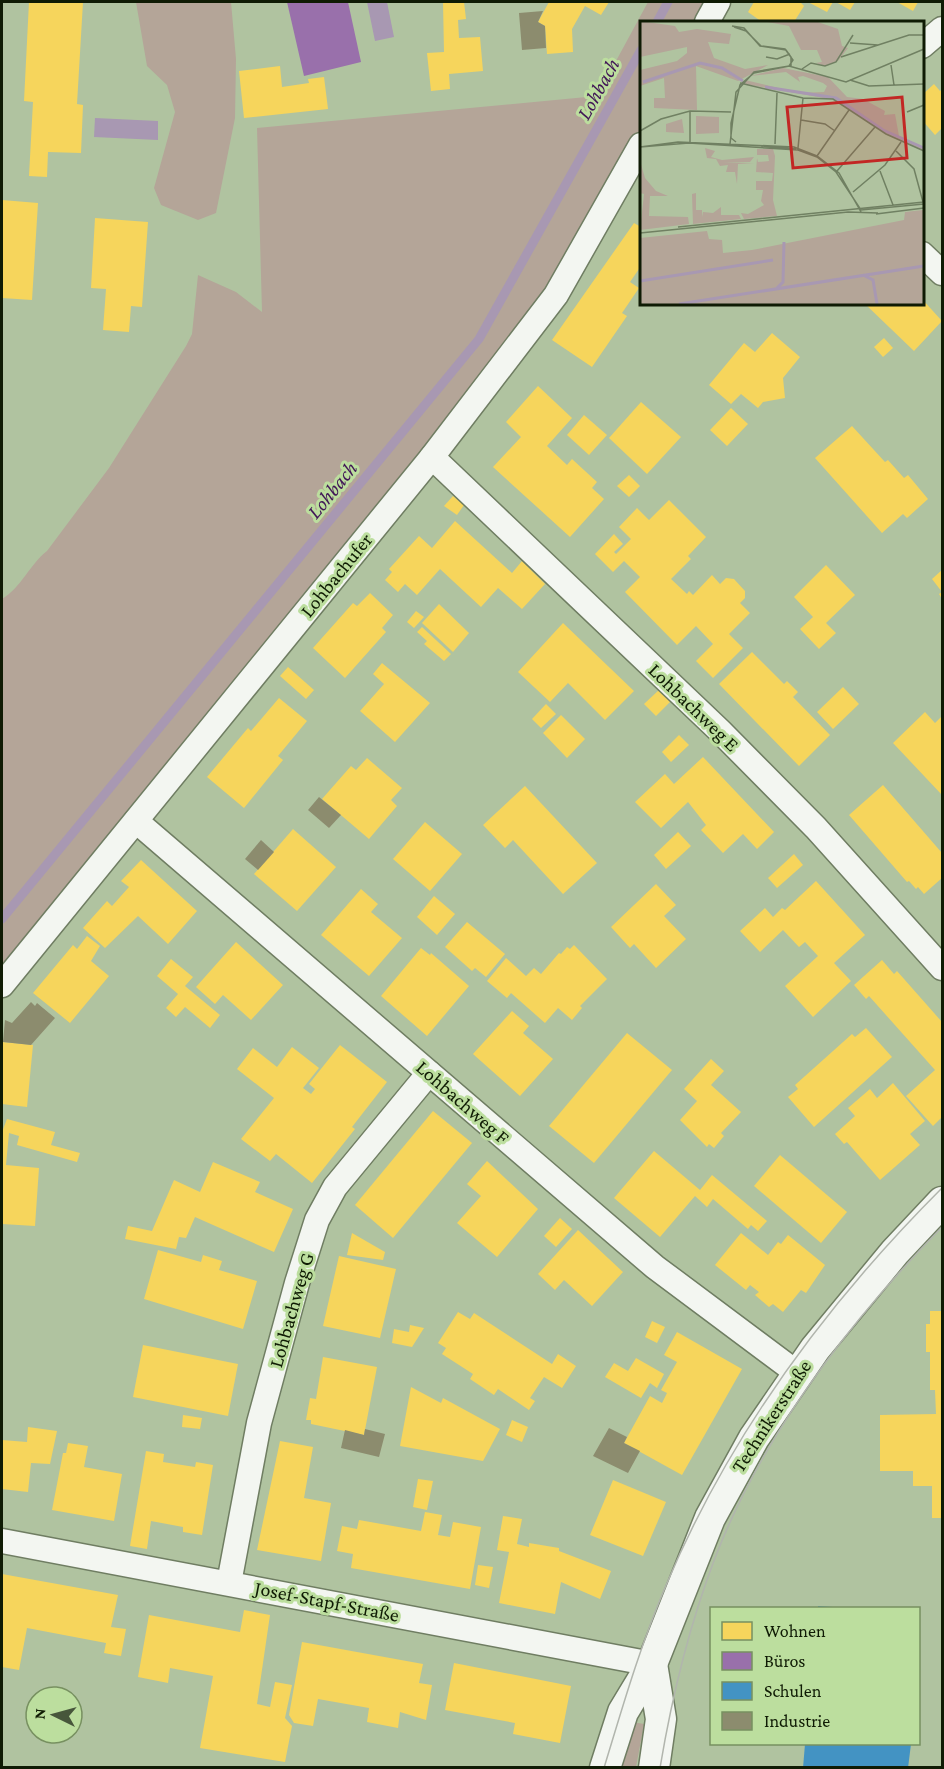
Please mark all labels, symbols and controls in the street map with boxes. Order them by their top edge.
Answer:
inset map [640,21,923,304]
water label: Lohbach [571,54,625,124]
water label: Lohbach [302,457,362,523]
street label: Lohbachufer [296,529,376,621]
street label: Lohbachweg E [644,659,744,756]
street label: Lohbachweg F [411,1056,514,1149]
street label: Lohbachweg G [264,1250,319,1370]
street label: Technikerstraße [727,1356,816,1476]
street label: Josef-Stapf-Straße [251,1576,401,1627]
legend [710,1607,920,1745]
text: Wohnen [764,1621,826,1641]
text: Büros [764,1651,805,1671]
text: Schulen [764,1681,822,1701]
north arrow [24,1685,84,1745]
text: N [31,1707,49,1720]
text: Industrie [764,1711,830,1731]

